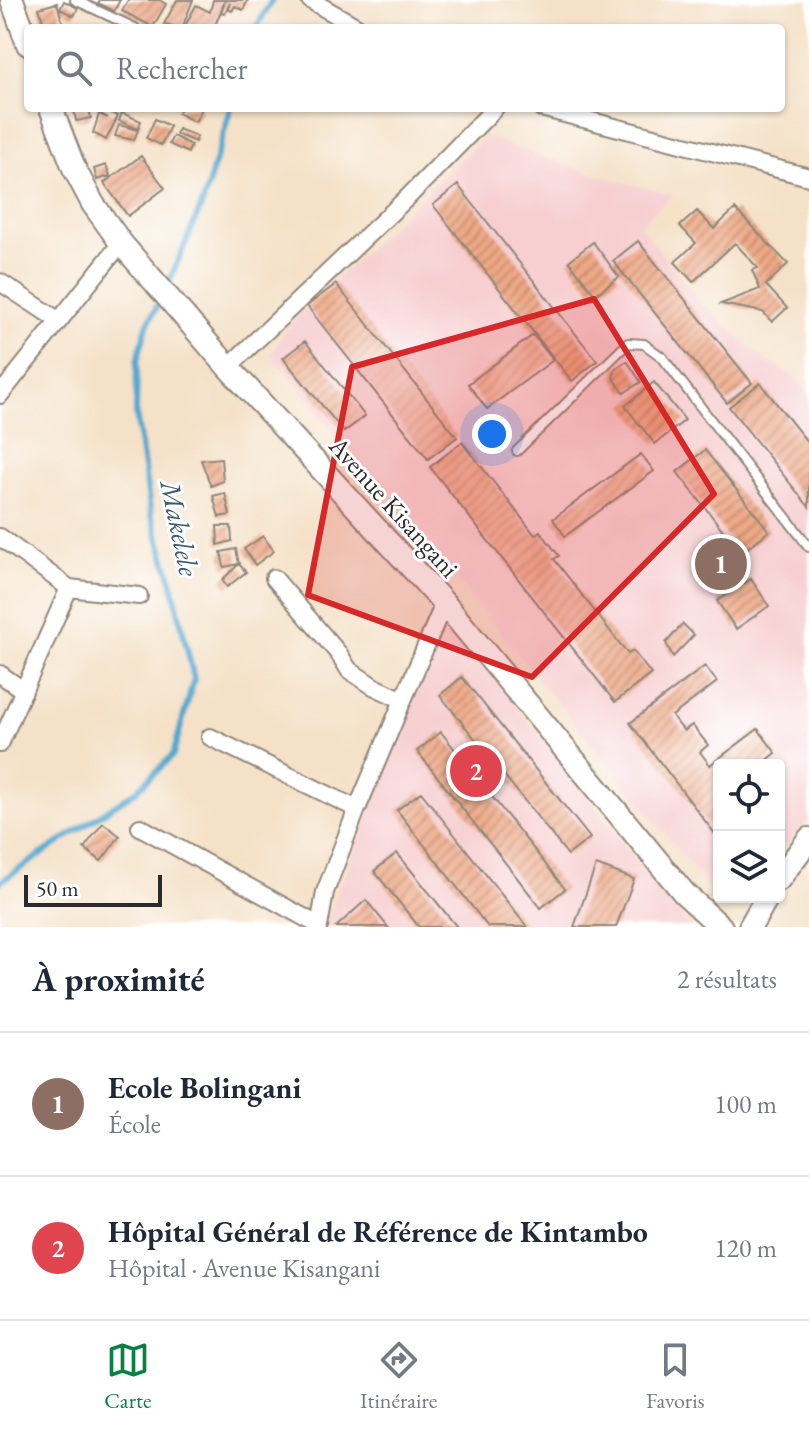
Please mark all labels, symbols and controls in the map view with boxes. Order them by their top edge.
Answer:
search box [24,24,785,112]
icon: search [52,46,96,90]
text: Rechercher [116,49,248,88]
your location [472,414,512,454]
street label: Avenue Kisangani [321,429,466,585]
water label: Makelele [152,475,208,580]
pin: 1 [695,534,747,594]
pin: 2 [450,741,502,801]
map controls [713,759,785,903]
button: locate [713,759,785,831]
button: layers [713,831,785,903]
scale bar [24,871,162,907]
text: 50 m [36,874,79,903]
text: À proximité [32,957,205,1001]
text: 2 résultats [677,962,777,996]
text: Ecole Bolingani [108,1068,301,1107]
text: 1 [51,1087,65,1121]
text: 100 m [714,1087,777,1121]
text: École [108,1107,161,1141]
text: Hôpital Général de Référence de Kintambo [108,1212,648,1251]
text: 2 [51,1231,65,1265]
text: 120 m [714,1231,777,1265]
text: Hôpital · Avenue Kisangani [108,1251,380,1285]
tab: Carte [104,1338,151,1415]
tab: Itinéraire [360,1338,437,1415]
tab: Favoris [646,1338,705,1415]

